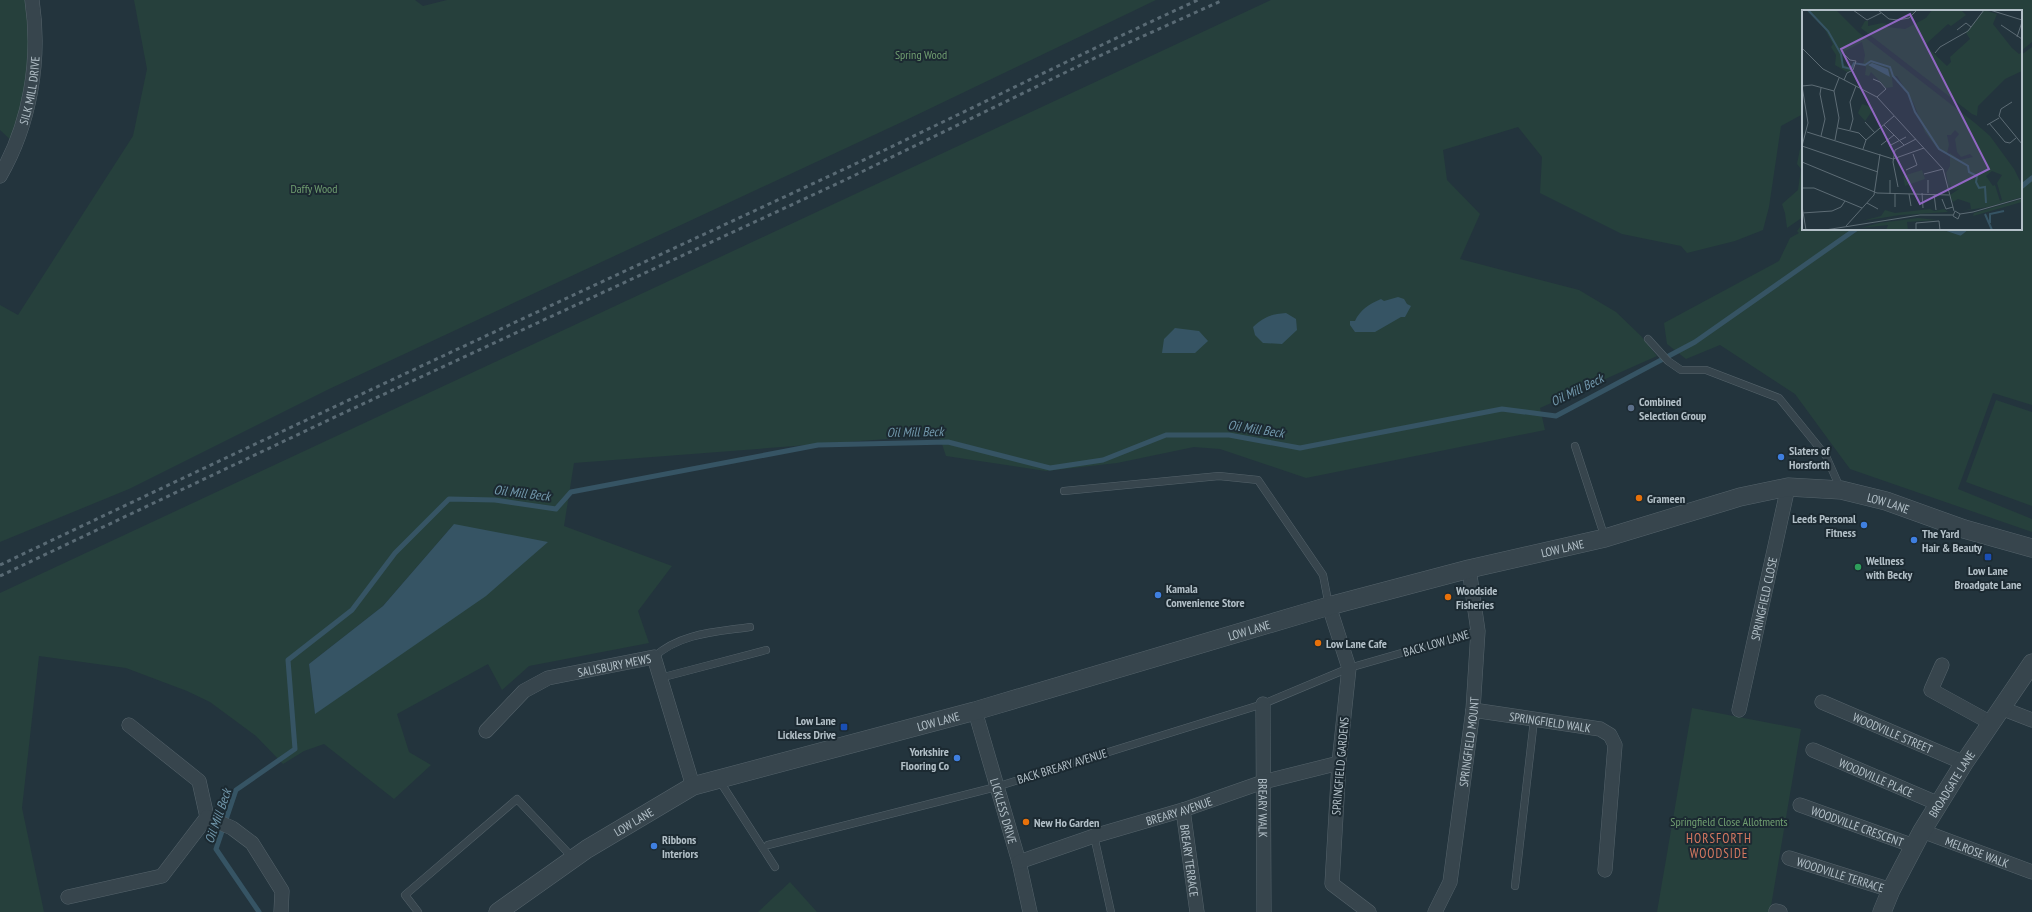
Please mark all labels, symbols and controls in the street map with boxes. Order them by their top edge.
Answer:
inset map [1802,10,2022,230]
park label: Spring Wood [895,47,947,62]
street label: SILK MILL DRIVE [15,56,42,127]
park label: Daffy Wood [291,181,337,196]
water label: Oil Mill Beck [1548,369,1608,410]
place label: Combined Selection Group [1639,394,1707,423]
marker: Combined Selection Group [1626,403,1636,413]
water label: Oil Mill Beck [1227,416,1287,442]
water label: Oil Mill Beck [886,423,945,441]
place label: Slaters of Horsforth [1789,443,1830,472]
marker: Slaters of Horsforth [1776,452,1786,462]
water label: Oil Mill Beck [493,481,553,505]
street label: LOW LANE [1866,489,1912,516]
place label: Grameen [1647,491,1685,506]
marker: Grameen [1634,493,1644,503]
place label: Leeds Personal Fitness [1792,511,1856,540]
marker: Leeds Personal Fitness [1859,520,1869,530]
place label: The Yard Hair & Beauty [1922,526,1982,555]
marker: The Yard Hair & Beauty [1909,535,1919,545]
street label: LOW LANE [1540,536,1585,560]
marker: Low Lane Broadgate Lane [1983,552,1993,562]
place label: Wellness with Becky [1865,553,1913,582]
street label: SPRINGFIELD CLOSE [1747,556,1780,642]
marker: Wellness with Becky [1853,562,1863,572]
place label: Low Lane Broadgate Lane [1955,563,2021,592]
place label: Kamala Convenience Store [1166,581,1245,610]
place label: Woodside Fisheries [1455,583,1497,612]
marker: Kamala Convenience Store [1153,590,1163,600]
marker: Woodside Fisheries [1443,592,1453,602]
street label: LOW LANE [1226,616,1272,643]
street label: BACK LOW LANE [1401,626,1471,660]
place label: Low Lane Cafe [1326,636,1387,651]
marker: Low Lane Cafe [1313,638,1323,648]
street label: SALISBURY MEWS [576,650,652,679]
street label: SPRINGFIELD MOUNT [1455,696,1481,788]
street label: LOW LANE [915,708,961,734]
street label: SPRINGFIELD WALK [1508,708,1592,735]
street label: WOODVILLE STREET [1851,709,1935,756]
place label: Low Lane Lickless Drive [778,713,836,742]
street label: SPRINGFIELD GARDENS [1328,716,1352,816]
marker: Low Lane Lickless Drive [839,722,849,732]
place label: Yorkshire Flooring Co [901,744,950,773]
street label: BACK BREARY AVENUE [1015,745,1109,787]
street label: BROADGATE LANE [1925,748,1978,820]
marker: Yorkshire Flooring Co [952,753,962,763]
street label: WOODVILLE PLACE [1837,755,1916,800]
street label: LICKLESS DRIVE [987,776,1021,845]
street label: BREARY WALK [1256,778,1271,838]
water label: Oil Mill Beck [201,785,236,846]
street label: BREARY AVENUE [1144,793,1214,828]
street label: WOODVILLE CRESCENT [1809,802,1906,849]
street label: LOW LANE [611,804,656,839]
park label: Springfield Close Allotments [1670,814,1788,829]
place label: New Ho Garden [1034,815,1099,830]
marker: New Ho Garden [1021,817,1031,827]
street label: BREARY TERRACE [1178,823,1202,898]
district label: HORSFORTH WOODSIDE [1686,830,1752,862]
place label: Ribbons Interiors [662,832,698,861]
street label: MELROSE WALK [1943,833,2011,870]
marker: Ribbons Interiors [649,841,659,851]
street label: WOODVILLE TERRACE [1795,853,1886,895]

